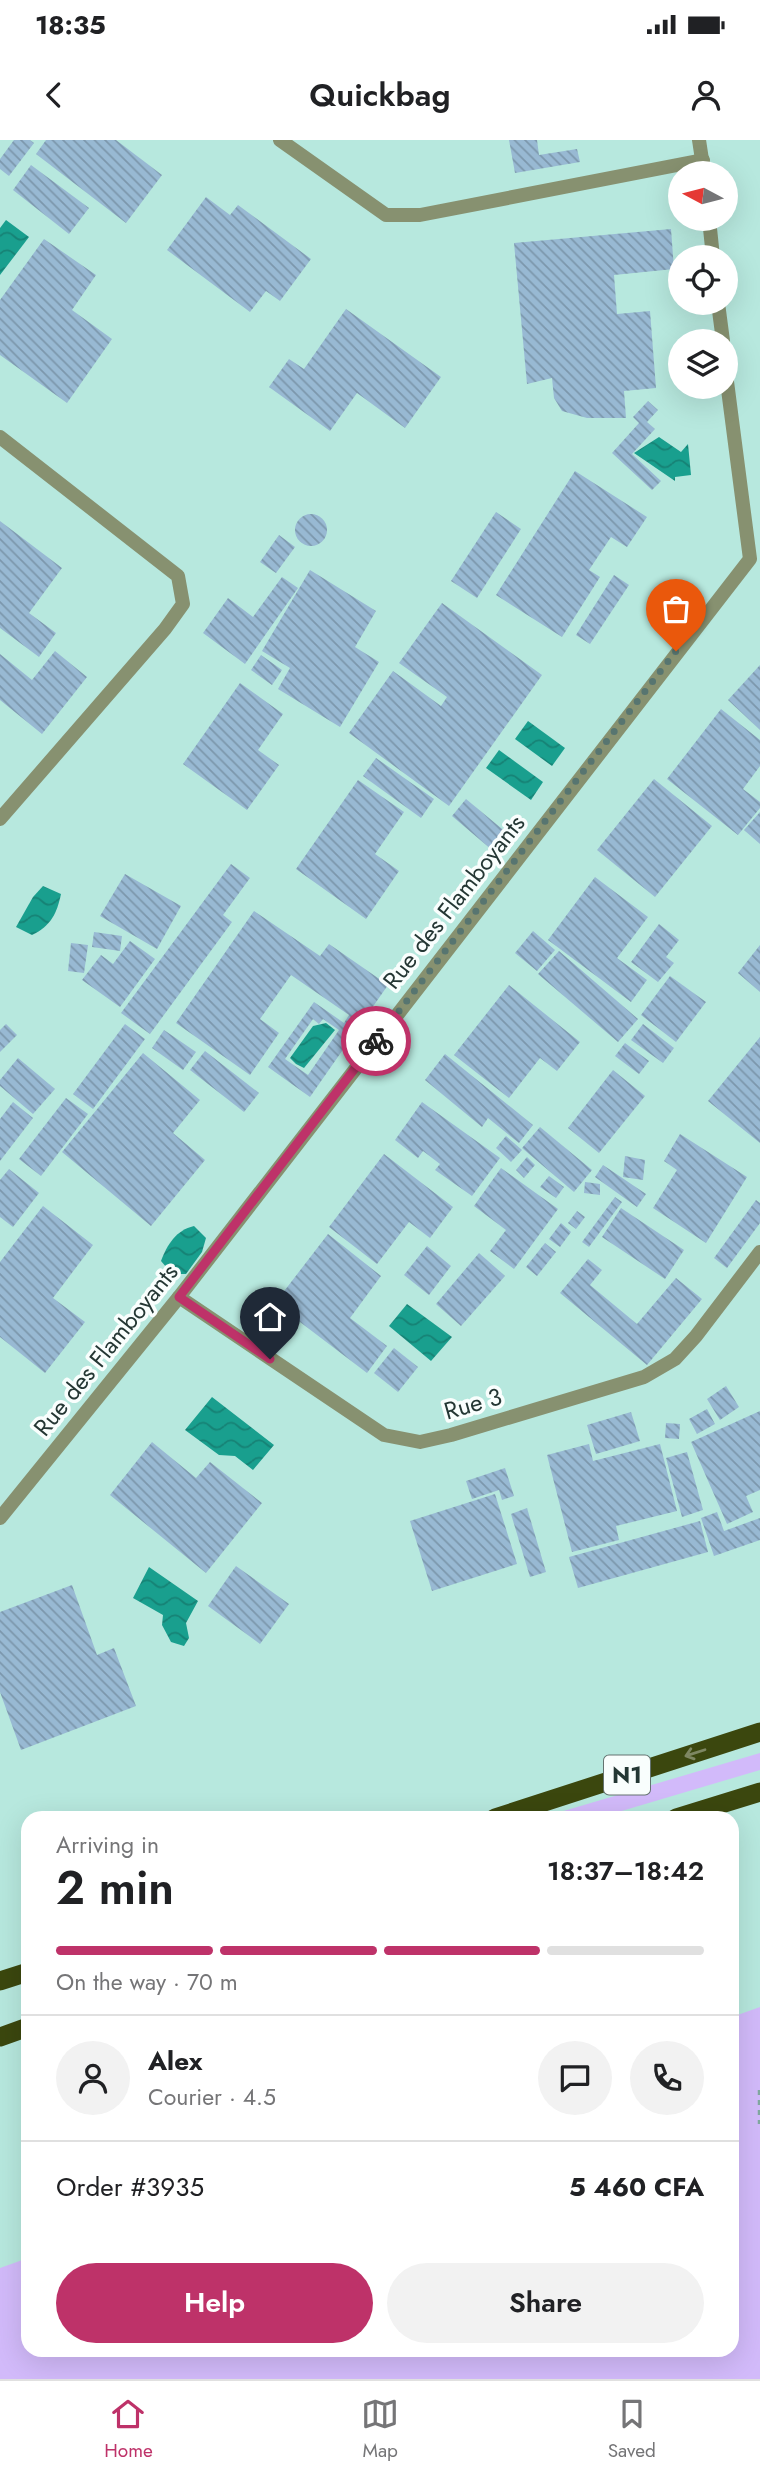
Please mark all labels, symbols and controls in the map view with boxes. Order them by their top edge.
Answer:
text: 18:35 [35,6,106,44]
text: Quickbag [309,72,451,118]
icon: back [35,76,73,114]
icon: person [687,76,725,114]
north arrow [668,161,738,231]
map controls [668,161,738,399]
button: locate [668,245,738,315]
button: layers [668,329,738,399]
pin [646,579,706,651]
icon: bag [657,590,695,628]
street label: Rue des Flamboyants [374,807,533,996]
courier [341,1006,411,1076]
icon: bike [357,1022,395,1060]
street label: Rue des Flamboyants [25,1256,186,1443]
pin [240,1287,300,1359]
icon: home [251,1298,289,1336]
street label: Rue 3 [440,1379,506,1428]
one-way arrow [684,1747,706,1760]
road number: N1 [604,1756,650,1794]
text: Arriving in [56,1828,159,1862]
text: 18:37–18:42 [547,1852,704,1890]
text: 2 min [56,1855,174,1921]
text: On the way · 70 m [56,1965,238,1999]
button: person [56,2041,130,2115]
button: chat [538,2041,612,2115]
button: phone [630,2041,704,2115]
text: Alex [148,2042,202,2080]
text: Courier · 4.5 [148,2080,276,2114]
text: Order #3935 [56,2168,204,2206]
text: 5 460 CFA [569,2168,704,2206]
button: Help [56,2263,373,2343]
button: Share [387,2263,704,2343]
tab: Home [104,2395,153,2464]
tab: Map [361,2395,399,2464]
tab: Saved [608,2395,656,2464]

